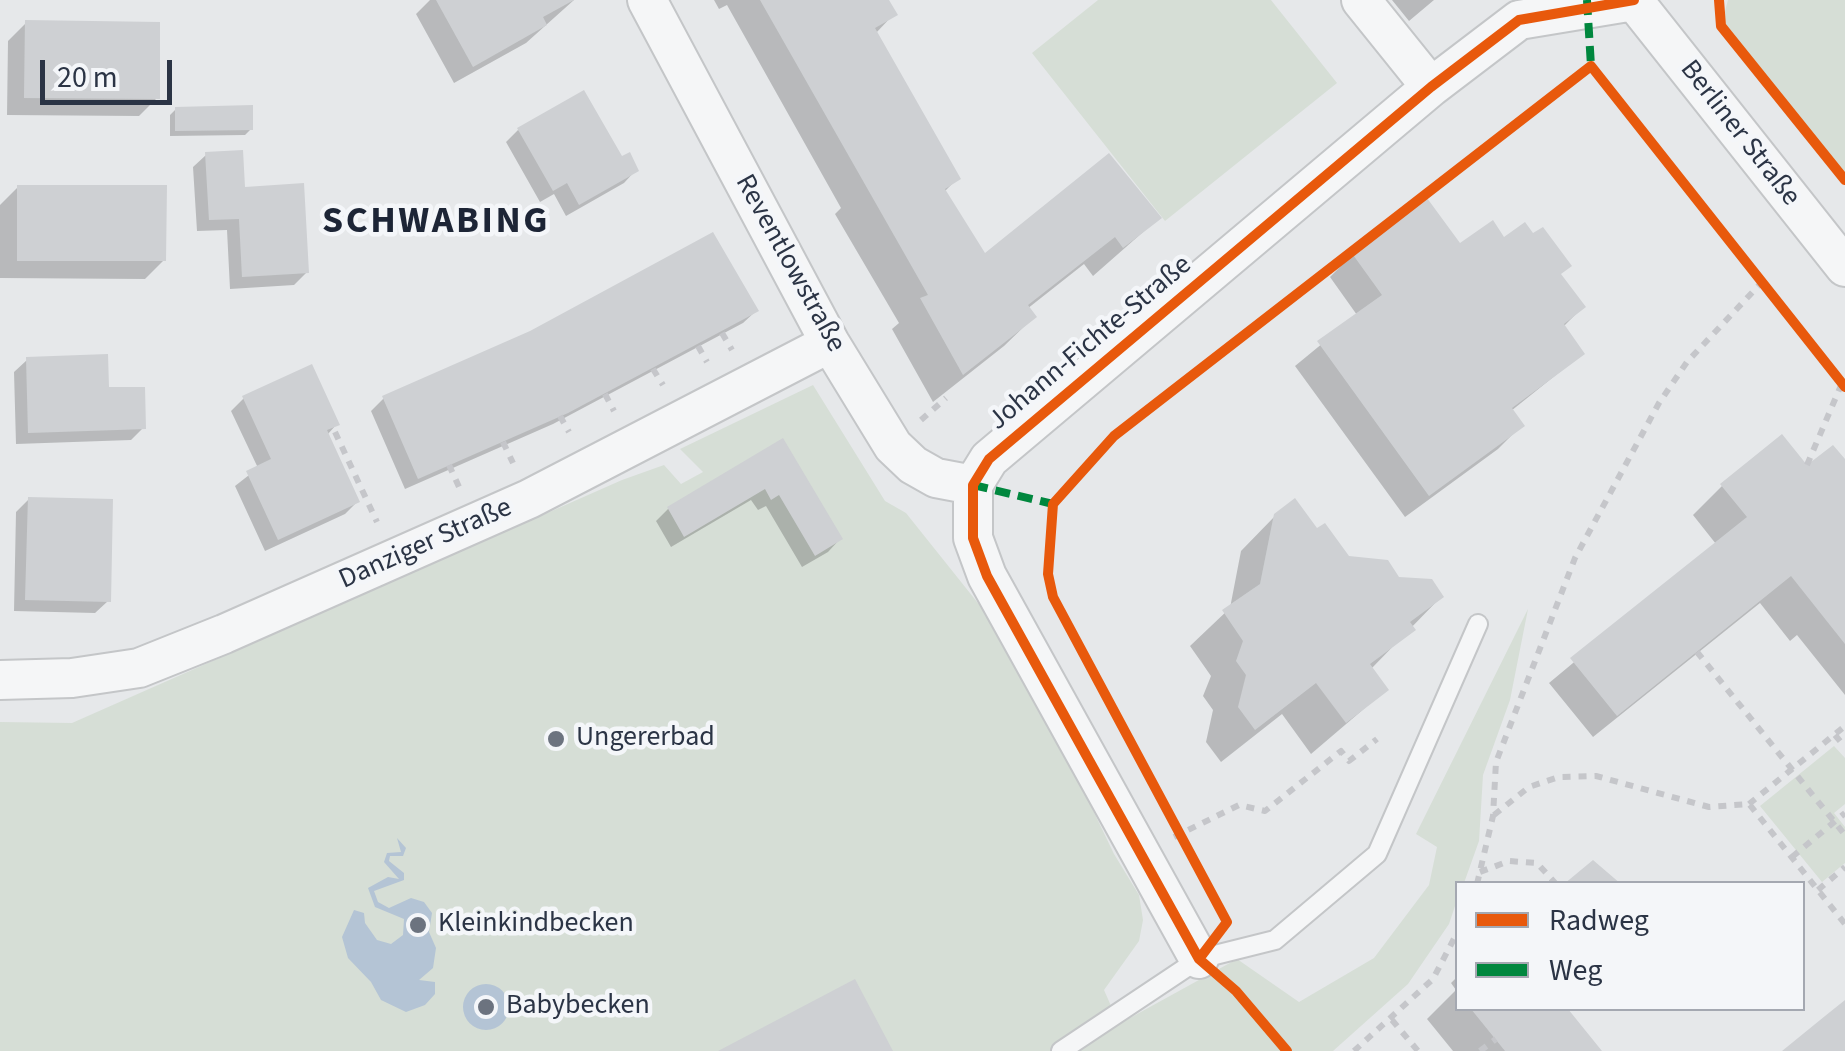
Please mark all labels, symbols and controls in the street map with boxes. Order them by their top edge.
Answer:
scale bar [45,40,178,102]
street label: Berliner Straße [1672,54,1806,214]
text: 20 m [57,56,118,99]
street label: Reventlowstraße [726,169,852,359]
district label: SCHWABING [322,201,550,247]
street label: Johann-Fichte-Straße [983,249,1199,439]
street label: Danziger Straße [335,492,517,598]
place label: Ungererbad [576,722,715,756]
marker: Ungererbad [545,728,567,750]
legend [1455,881,1805,1011]
text: Radweg [1549,899,1649,942]
place label: Kleinkindbecken [438,908,634,942]
marker: Kleinkindbecken [407,914,429,936]
text: Weg [1549,949,1602,992]
place label: Babybecken [506,990,650,1024]
marker: Babybecken [475,996,497,1018]

